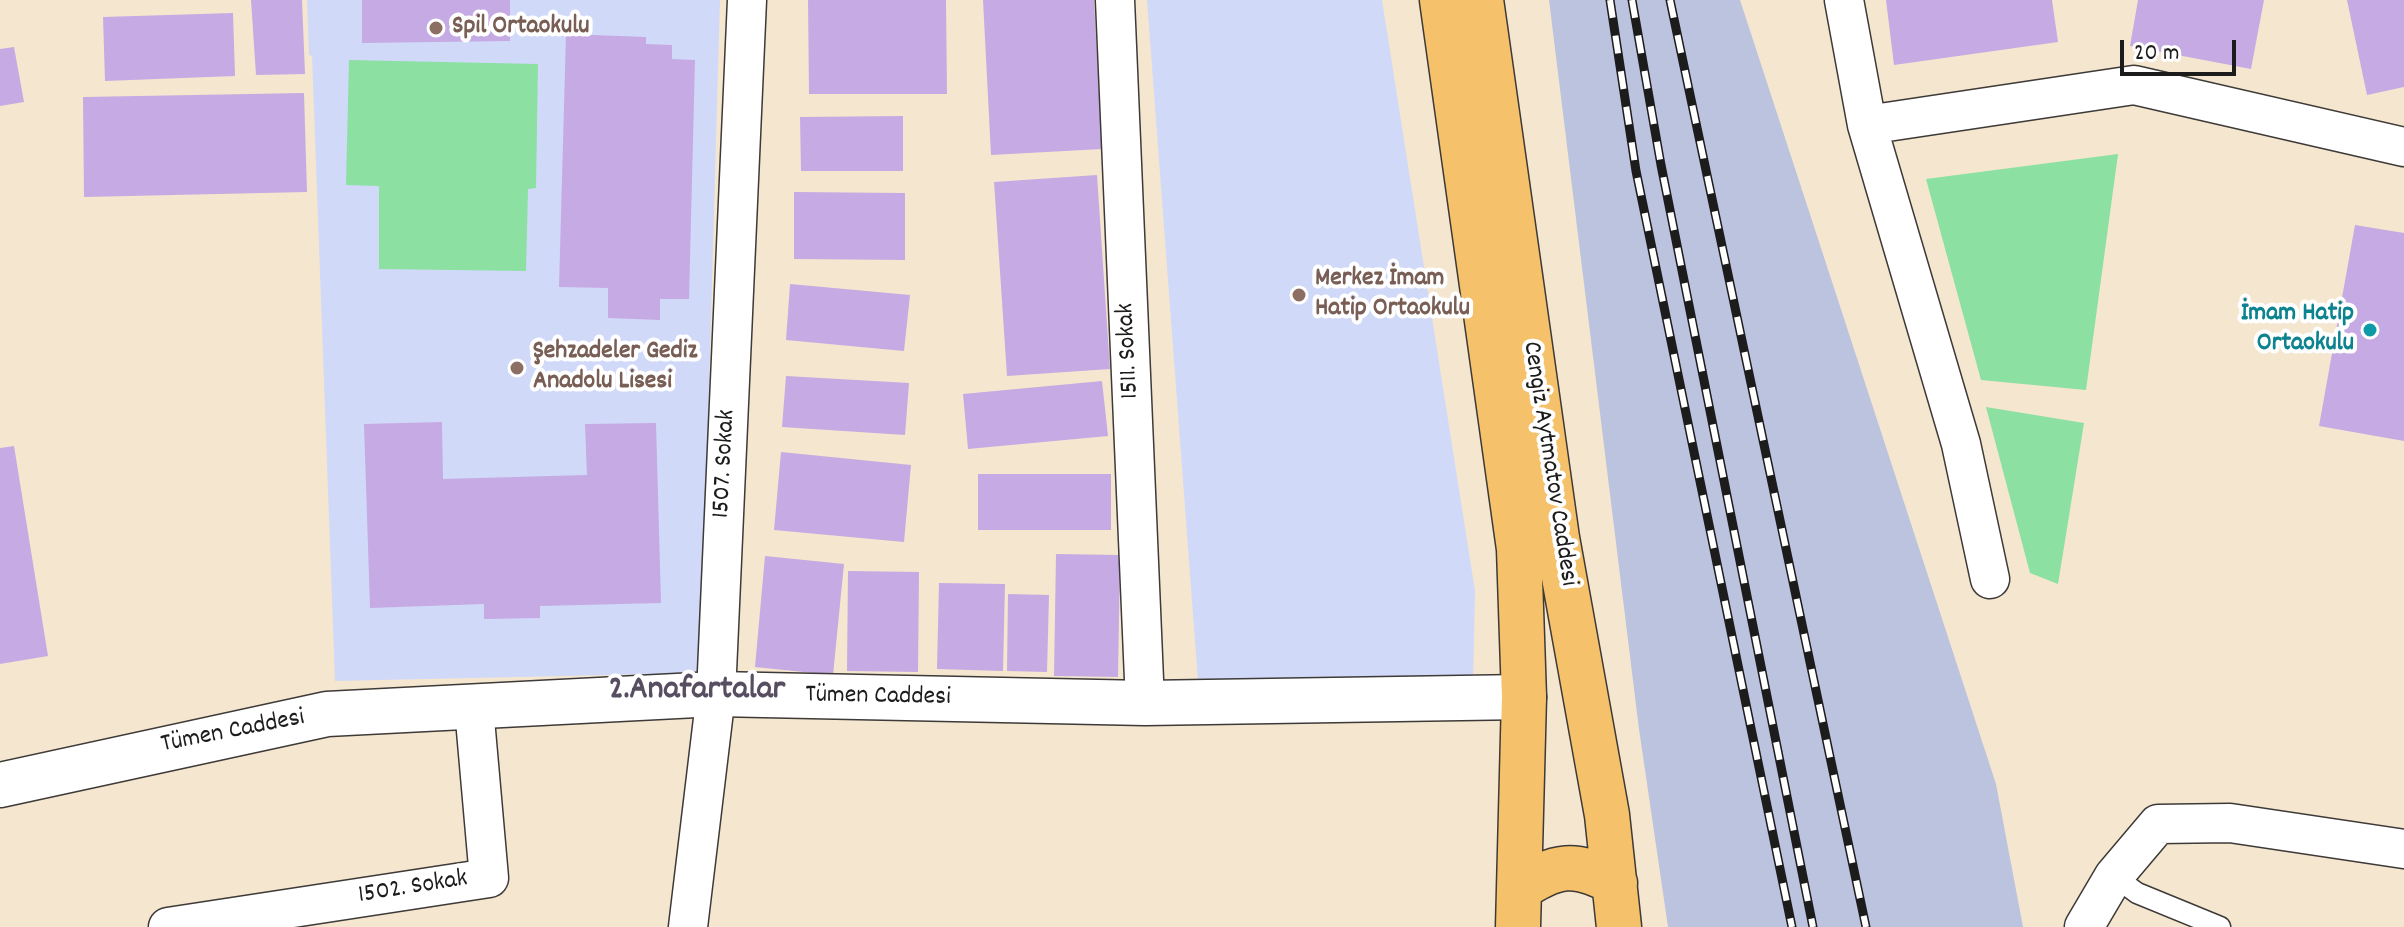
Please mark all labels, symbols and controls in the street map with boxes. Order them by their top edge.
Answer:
place label: Spil Ortaokulu [452,12,590,44]
marker: Spil Ortaokulu [427,19,445,37]
scale bar [2124,24,2240,74]
text: 20 m [2134,37,2180,71]
place label: Merkez İmam Hatip Ortaokulu [1315,264,1470,326]
marker: Merkez İmam Hatip Ortaokulu [1290,286,1308,304]
place label: İmam Hatip Ortaokulu [2241,299,2354,360]
street label: 1511. Sokak [1112,302,1148,400]
marker: İmam Hatip Ortaokulu [2361,321,2379,339]
place label: Şehzadeler Gediz Anadolu Lisesi [533,337,697,398]
street label: Cengiz Aytmatov Caddesi [1513,339,1583,589]
marker: Şehzadeler Gediz Anadolu Lisesi [508,359,526,377]
street label: 1507. Sokak [708,409,744,519]
district label: 2.Anafartalar [609,672,785,712]
street label: Tümen Caddesi [805,681,951,715]
street label: Tümen Caddesi [159,704,307,762]
street label: 1502. Sokak [356,865,470,913]

